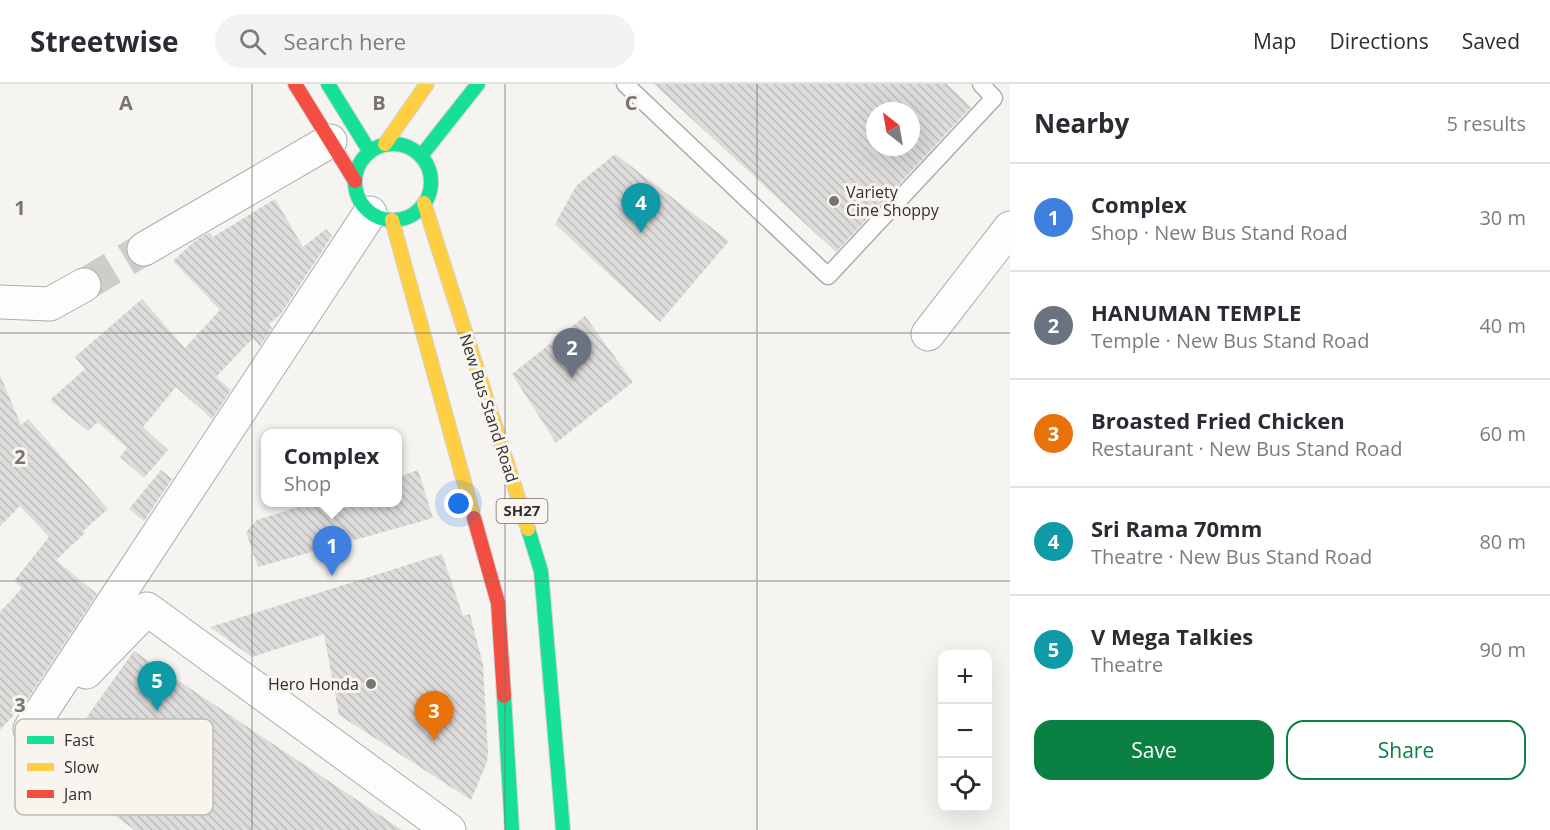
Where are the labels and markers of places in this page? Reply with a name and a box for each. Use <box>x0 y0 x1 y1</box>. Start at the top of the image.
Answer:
place label: Variety Cine Shoppy <box>846 181 940 221</box>
pin: 4 <box>622 184 660 233</box>
marker: Variety Cine Shoppy <box>827 194 841 208</box>
pin: 2 <box>552 328 592 378</box>
pin: 1 <box>312 526 352 576</box>
pin: 5 <box>138 662 176 711</box>
place label: Hero Honda <box>268 673 359 695</box>
marker: Hero Honda <box>364 677 378 691</box>
pin: 3 <box>414 692 454 741</box>

